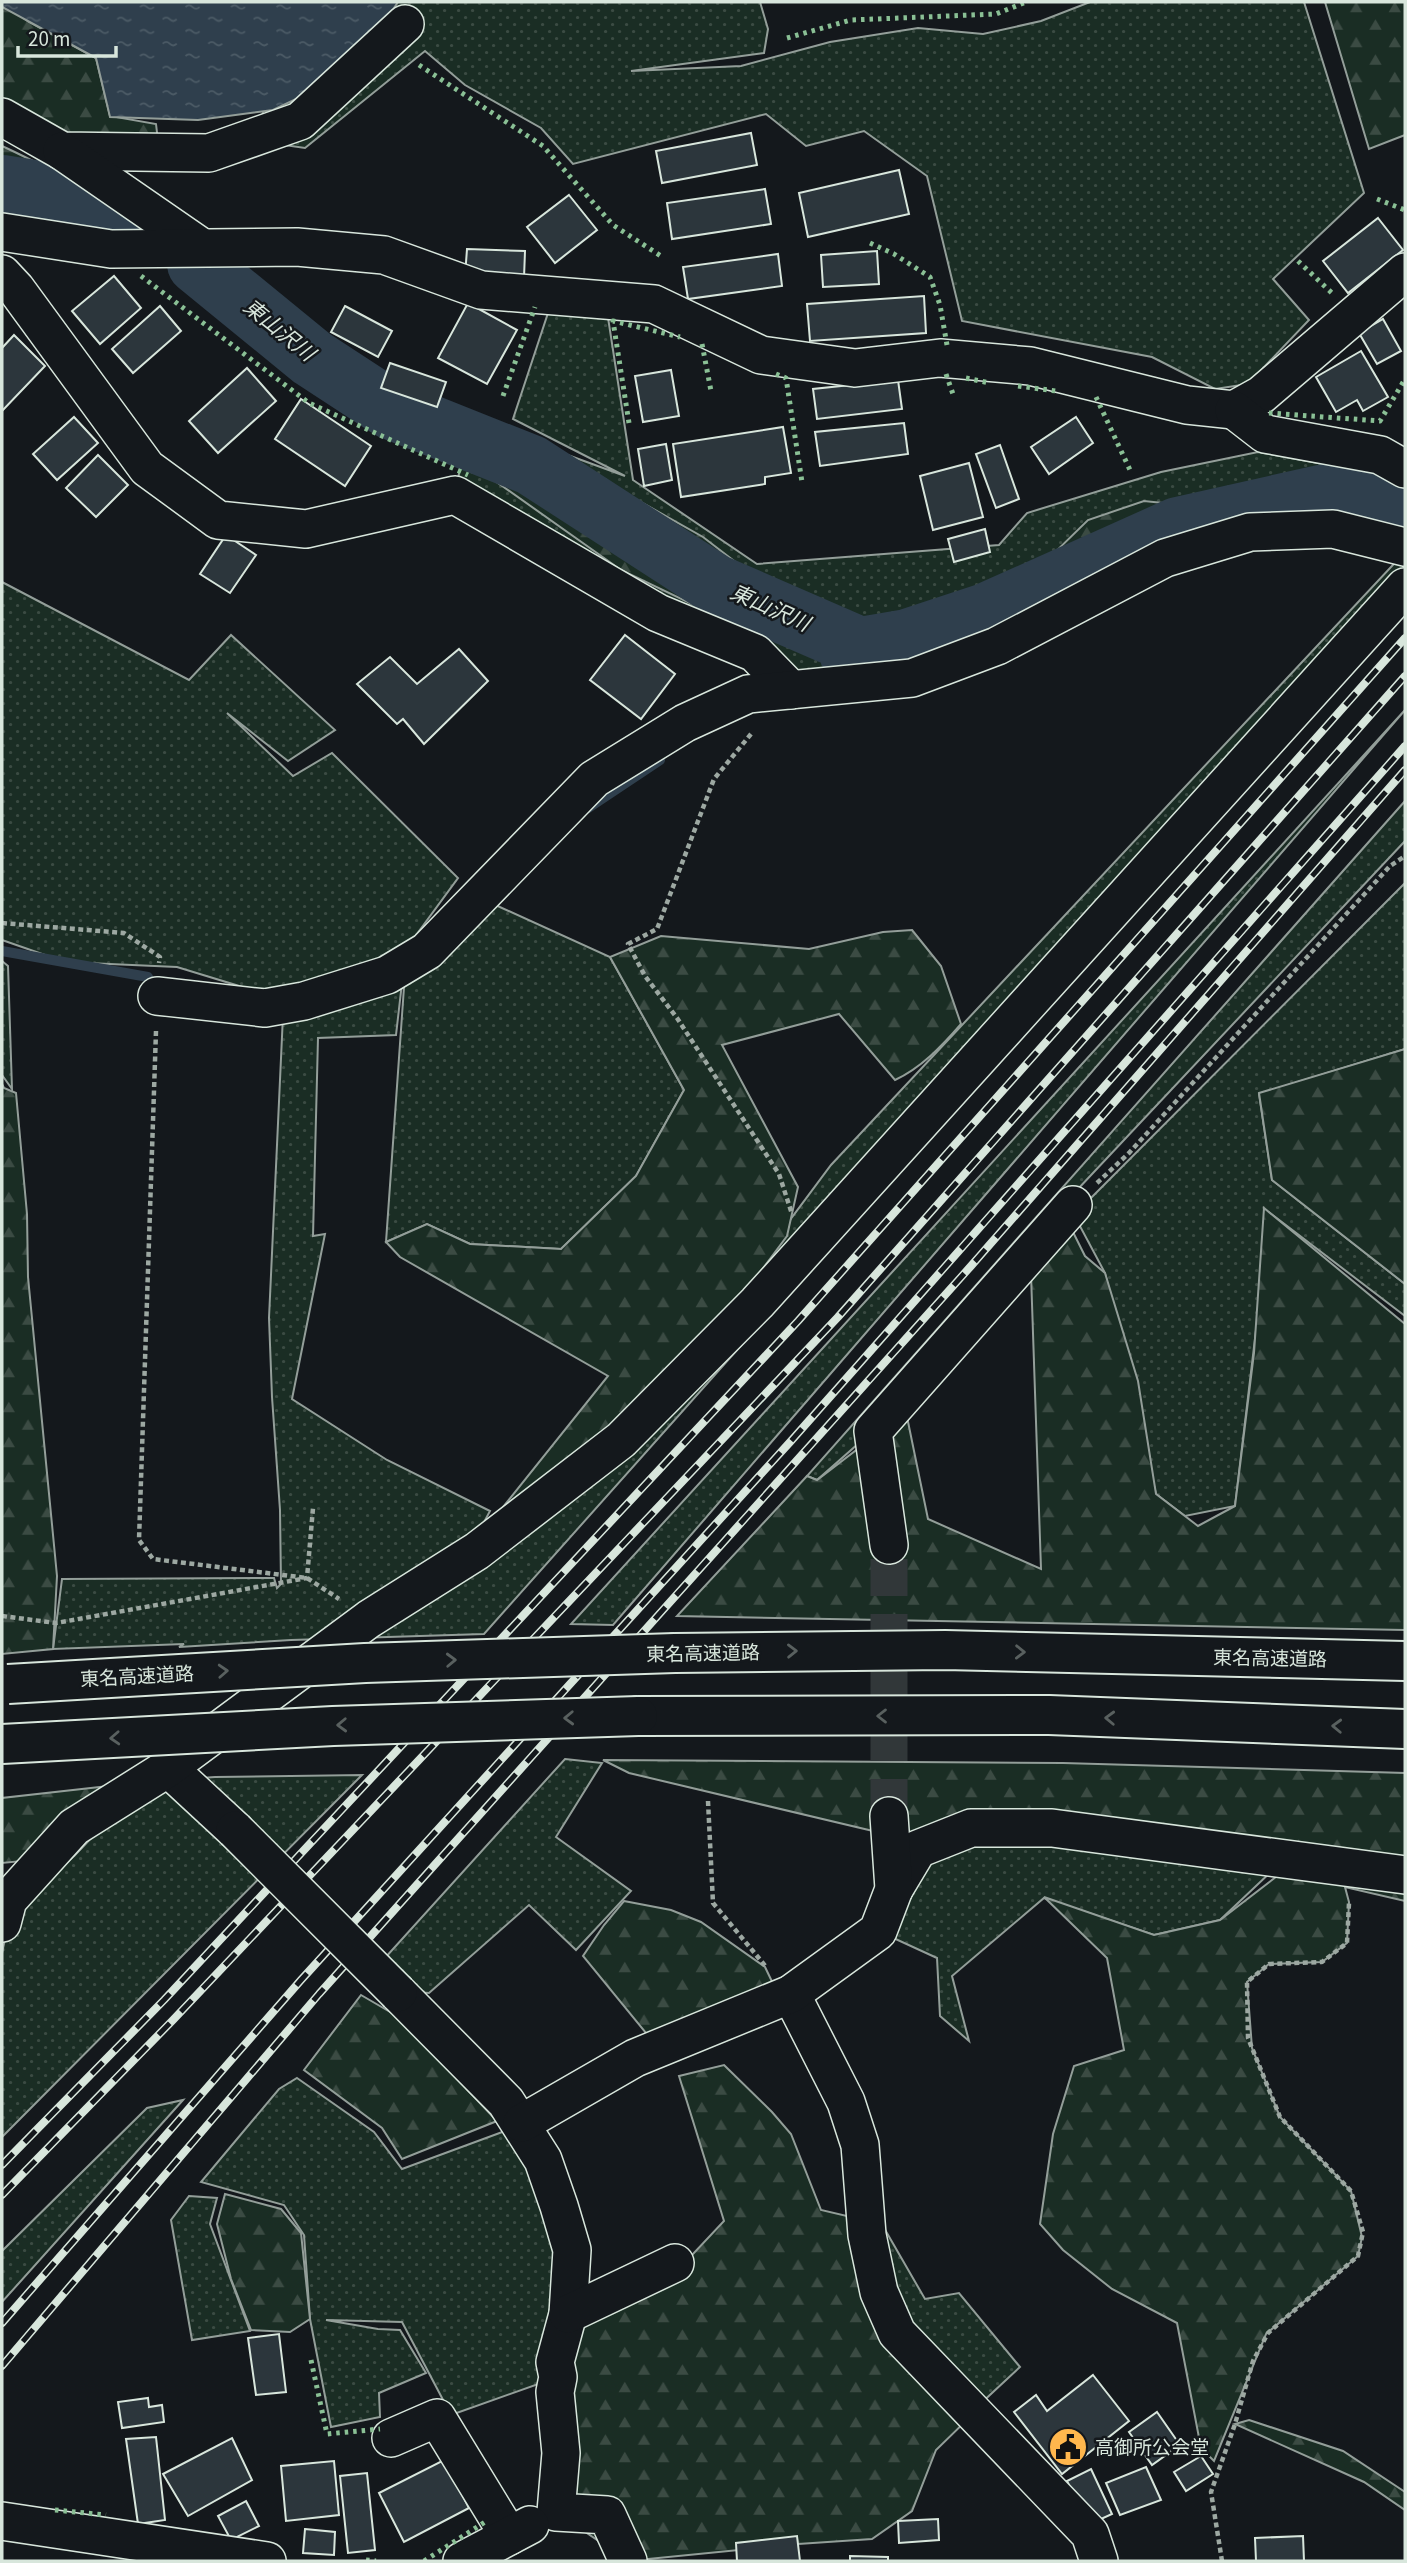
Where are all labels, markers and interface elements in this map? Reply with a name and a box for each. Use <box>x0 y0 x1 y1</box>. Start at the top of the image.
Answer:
scale bar <box>18 14 116 58</box>
text: 20 m <box>28 24 70 54</box>
water label: 東山沢川 <box>237 292 323 369</box>
water label: 東山沢川 <box>726 577 816 640</box>
street label: 東名高速道路 <box>646 1640 760 1669</box>
one-way arrow <box>788 1643 798 1659</box>
one-way arrow <box>1015 1644 1026 1659</box>
street label: 東名高速道路 <box>1213 1645 1327 1674</box>
one-way arrow <box>445 1653 456 1668</box>
street label: 東名高速道路 <box>79 1661 195 1694</box>
one-way arrow <box>218 1664 229 1679</box>
one-way arrow <box>876 1708 887 1724</box>
one-way arrow <box>1104 1710 1115 1725</box>
one-way arrow <box>564 1711 575 1726</box>
one-way arrow <box>336 1718 347 1733</box>
one-way arrow <box>1331 1719 1342 1734</box>
one-way arrow <box>109 1730 120 1745</box>
public building icon: 高御所公会堂 <box>1047 2426 1089 2468</box>
place label: 高御所公会堂 <box>1095 2435 1209 2462</box>

